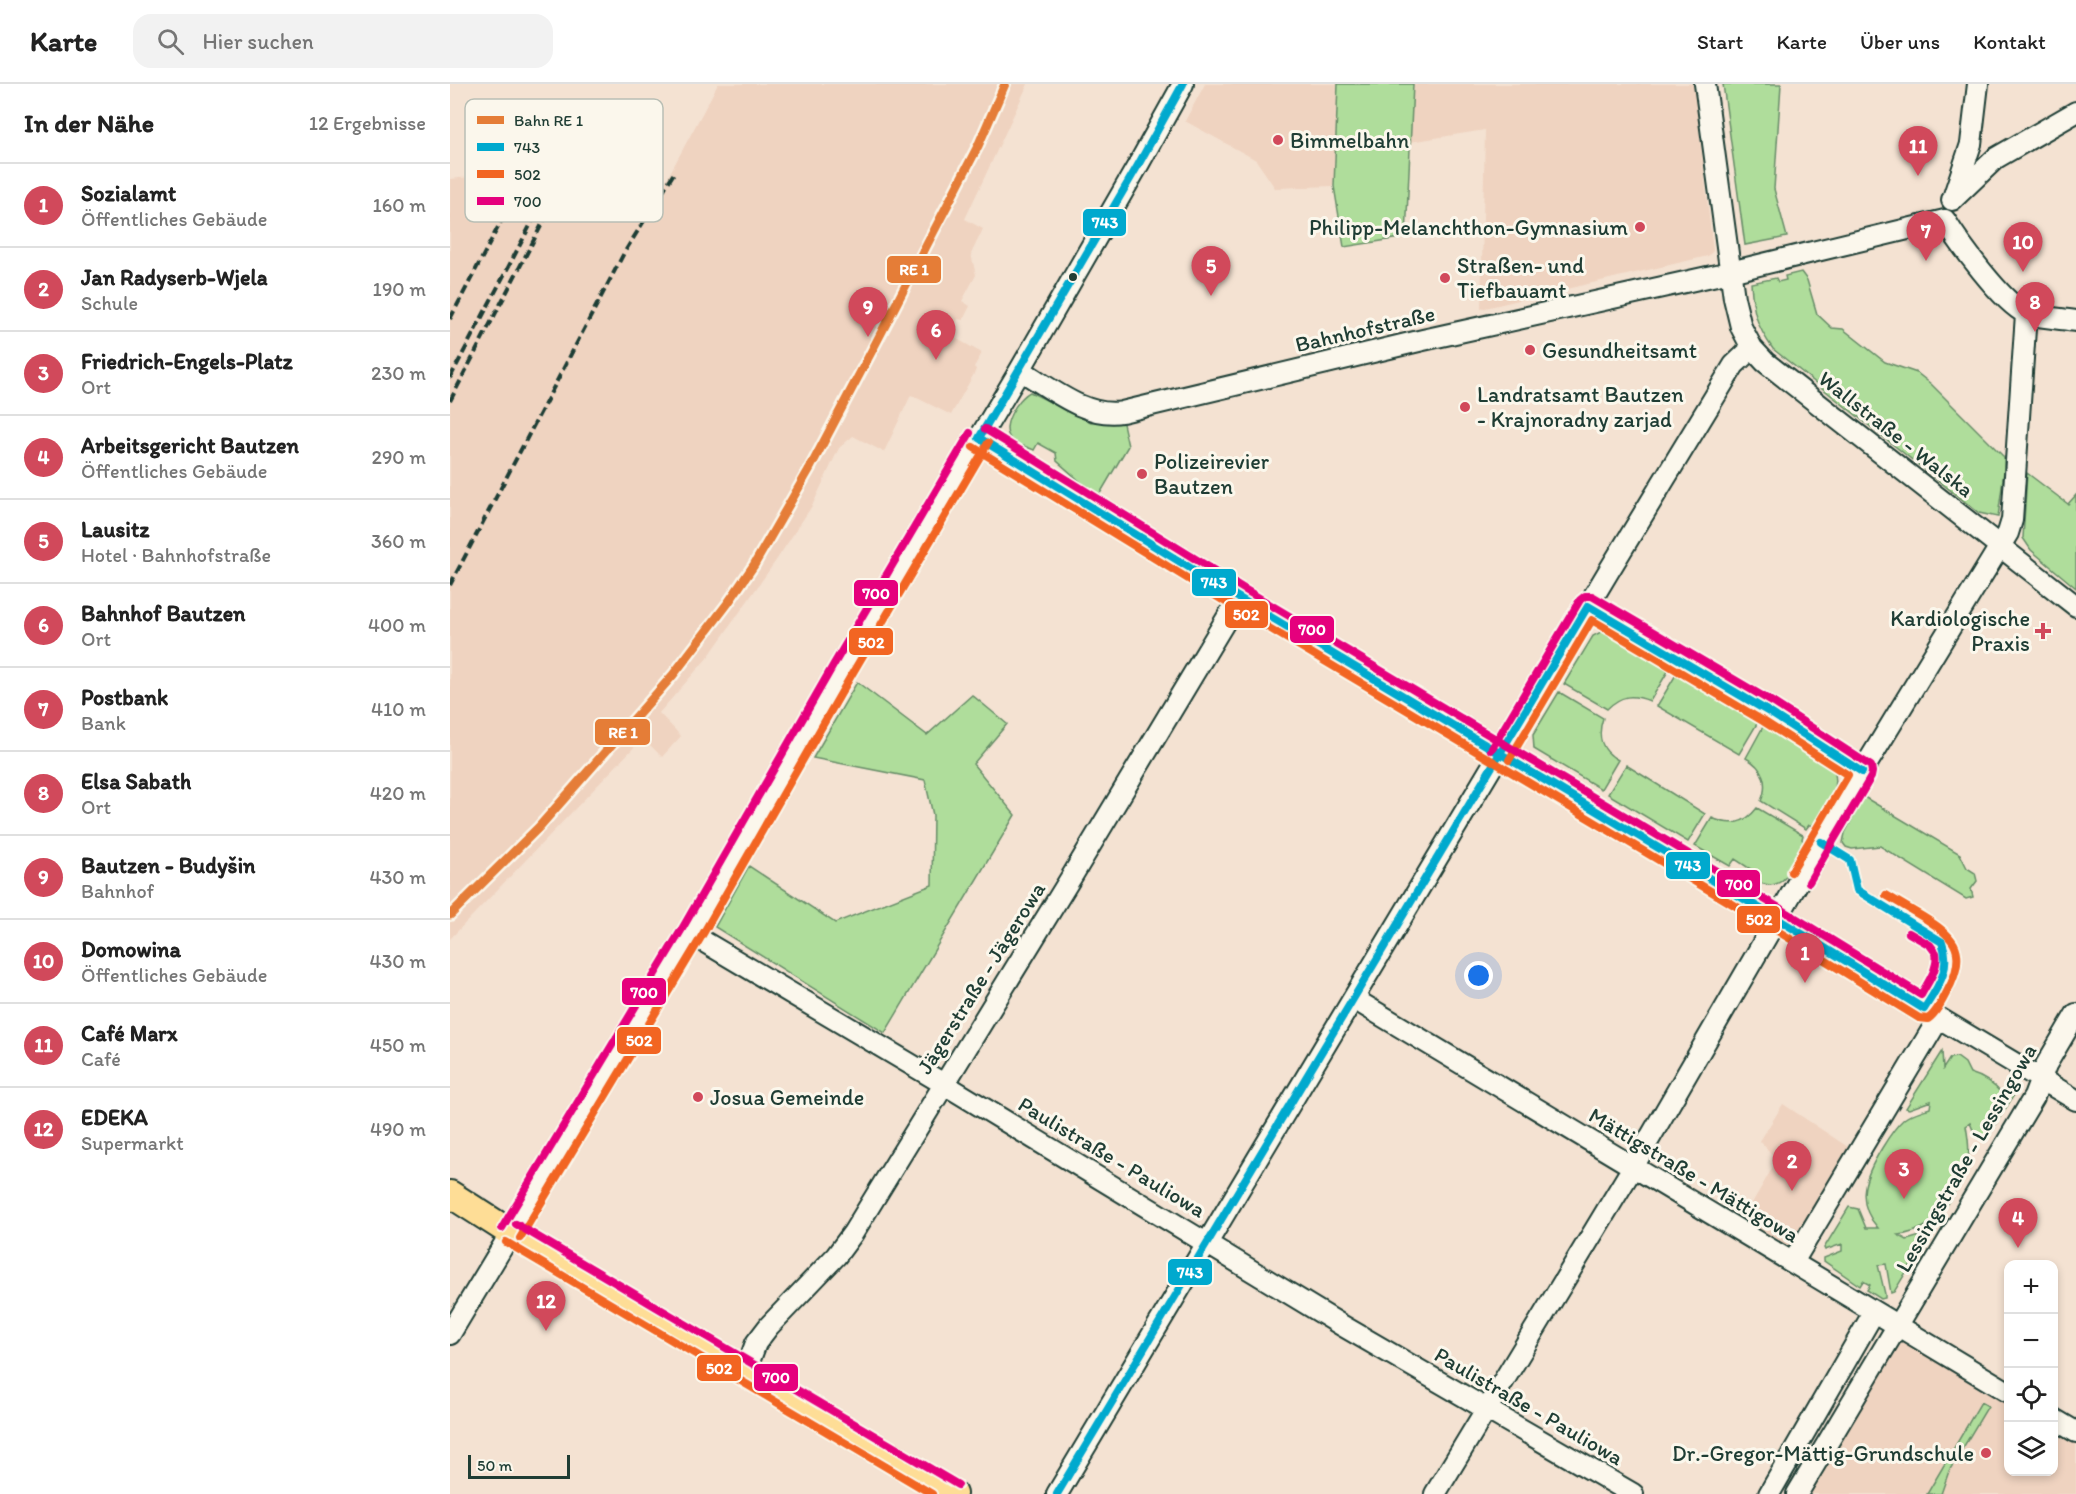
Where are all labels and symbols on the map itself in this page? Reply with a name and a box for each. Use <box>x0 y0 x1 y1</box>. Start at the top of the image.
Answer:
legend <box>465 99 663 222</box>
text: Bahn RE 1 <box>514 111 584 130</box>
pin: 11 <box>1898 126 1938 176</box>
place label: Bimmelbahn <box>1290 127 1410 154</box>
marker: Bimmelbahn <box>1271 133 1285 147</box>
text: 743 <box>514 138 541 157</box>
text: 502 <box>514 165 541 184</box>
text: 700 <box>514 192 542 211</box>
line badge: 743 <box>1082 208 1127 237</box>
pin: 7 <box>1906 212 1946 261</box>
text: 743 <box>1091 213 1118 232</box>
place label: Philipp-Melanchthon-Gymnasium <box>1309 214 1628 241</box>
marker: Philipp-Melanchthon-Gymnasium <box>1633 220 1647 234</box>
pin: 10 <box>2004 222 2042 272</box>
pin: 5 <box>1192 246 1230 296</box>
place label: Straßen- und Tiefbauamt <box>1457 252 1584 304</box>
line badge: RE 1 <box>886 255 942 284</box>
text: RE 1 <box>899 260 929 279</box>
unlabelled marker <box>1067 271 1079 283</box>
marker: Straßen- und Tiefbauamt <box>1438 271 1452 285</box>
pin: 8 <box>2016 282 2054 332</box>
pin: 9 <box>848 288 888 337</box>
street label: Bahnhofstraße <box>1292 300 1438 358</box>
pin: 6 <box>916 310 956 360</box>
place label: Gesundheitsamt <box>1542 337 1697 364</box>
marker: Gesundheitsamt <box>1523 343 1537 357</box>
street label: Wallstraße - Walska <box>1813 365 1979 503</box>
place label: Landratsamt Bautzen - Krajnoradny zarjad <box>1477 381 1684 433</box>
marker: Landratsamt Bautzen - Krajnoradny zarjad <box>1458 400 1472 414</box>
place label: Polizeirevier Bautzen <box>1154 448 1270 500</box>
marker: Polizeirevier Bautzen <box>1135 467 1149 481</box>
line badge: 743 <box>1191 568 1237 597</box>
text: 743 <box>1200 573 1227 592</box>
line badge: 700 <box>853 579 899 607</box>
text: 700 <box>861 584 890 603</box>
line badge: 502 <box>1224 600 1269 629</box>
text: 502 <box>1233 605 1260 624</box>
place label: Kardiologische Praxis <box>1890 605 2030 657</box>
line badge: 700 <box>1289 615 1335 644</box>
text: 700 <box>1297 620 1326 639</box>
marker: Kardiologische Praxis <box>2034 622 2052 640</box>
line badge: 502 <box>848 627 894 656</box>
text: 502 <box>858 633 885 652</box>
line badge: RE 1 <box>594 718 651 746</box>
text: RE 1 <box>608 723 638 742</box>
line badge: 743 <box>1665 851 1711 880</box>
text: 743 <box>1674 856 1701 875</box>
line badge: 700 <box>1716 869 1761 898</box>
text: 700 <box>1724 875 1753 894</box>
street label: Jägerstraße - Jägerowa <box>911 877 1051 1079</box>
line badge: 502 <box>1736 905 1781 934</box>
text: 502 <box>1746 910 1773 929</box>
pin: 1 <box>1786 934 1824 983</box>
your location <box>1464 961 1493 990</box>
line badge: 700 <box>621 977 667 1006</box>
text: 700 <box>629 983 658 1002</box>
line badge: 502 <box>616 1026 662 1055</box>
text: 502 <box>626 1031 653 1050</box>
street label: Lessingstraße - Lessingowa <box>1890 1039 2043 1277</box>
place label: Josua Gemeinde <box>710 1084 864 1111</box>
marker: Josua Gemeinde <box>691 1090 705 1104</box>
street label: Paulistraße - Pauliowa <box>1013 1090 1211 1224</box>
street label: Mättigstraße - Mättigowa <box>1584 1101 1805 1249</box>
pin: 2 <box>1772 1142 1812 1191</box>
pin: 3 <box>1884 1150 1924 1199</box>
pin: 4 <box>1998 1198 2038 1248</box>
line badge: 743 <box>1167 1258 1213 1286</box>
text: 743 <box>1176 1263 1203 1282</box>
pin: 12 <box>526 1282 566 1331</box>
street label: Paulistraße - Pauliowa <box>1430 1341 1629 1471</box>
line badge: 502 <box>696 1354 742 1382</box>
text: 502 <box>706 1359 733 1378</box>
line badge: 700 <box>753 1363 799 1392</box>
text: 700 <box>761 1368 790 1387</box>
place label: Dr.-Gregor-Mättig-Grundschule <box>1672 1440 1974 1467</box>
marker: Dr.-Gregor-Mättig-Grundschule <box>1979 1446 1993 1460</box>
scale bar <box>468 1452 570 1480</box>

